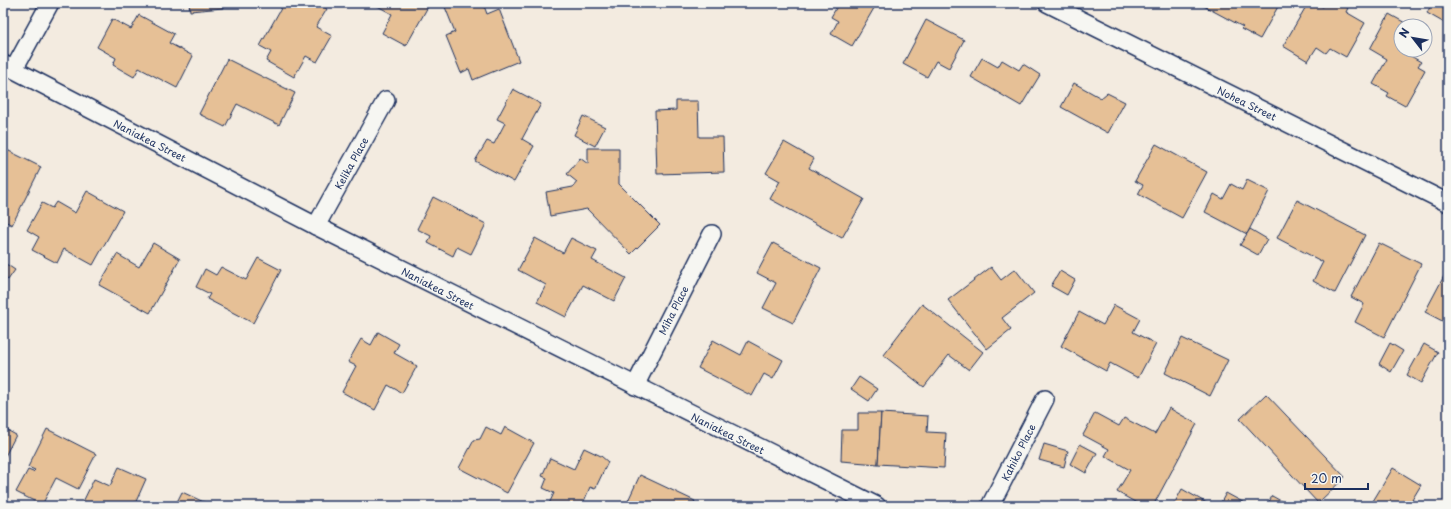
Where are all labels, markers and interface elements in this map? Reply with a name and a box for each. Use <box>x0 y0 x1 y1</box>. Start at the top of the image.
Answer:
north arrow <box>1393 18 1433 58</box>
text: N <box>1394 24 1414 41</box>
street label: Nohea Street <box>1215 82 1279 124</box>
street label: Naniakea Street <box>111 115 189 165</box>
street label: Kelika Place <box>331 134 371 192</box>
street label: Naniakea Street <box>399 263 477 313</box>
street label: Miha Place <box>654 283 692 337</box>
street label: Naniakea Street <box>689 409 767 457</box>
street label: Kahiko Place <box>997 421 1039 483</box>
scale bar <box>1305 465 1368 491</box>
text: 20 m <box>1311 469 1342 487</box>

